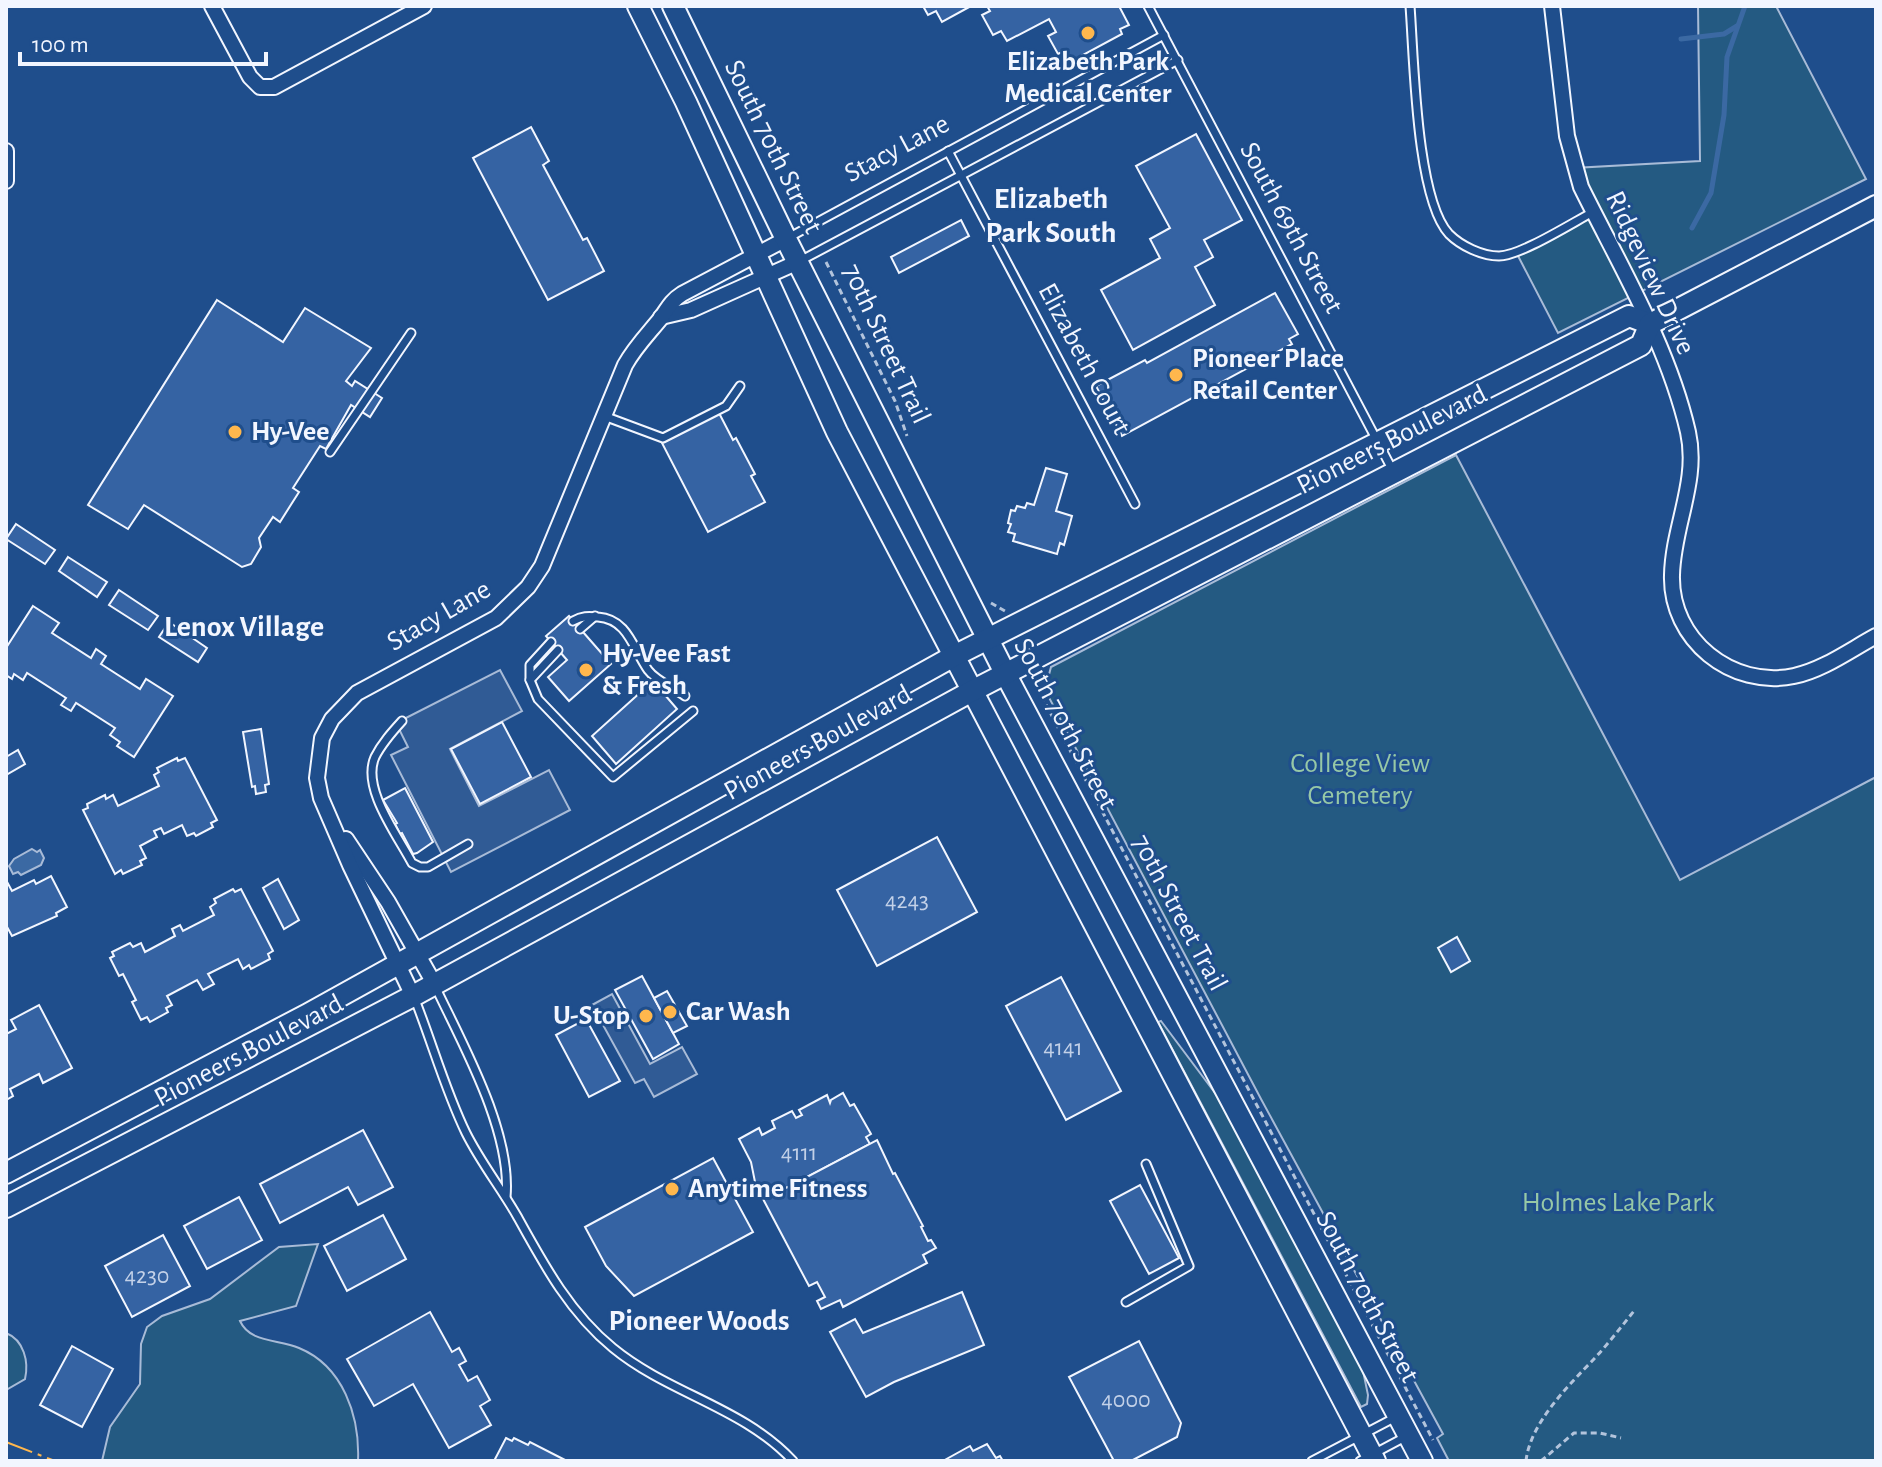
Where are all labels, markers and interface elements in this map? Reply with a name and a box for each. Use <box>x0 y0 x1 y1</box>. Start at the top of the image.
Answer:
scale bar <box>20 16 266 66</box>
marker: Elizabeth Park Medical Center <box>1079 24 1097 42</box>
text: 100 m <box>32 33 89 57</box>
place label: Elizabeth Park Medical Center <box>1005 48 1172 108</box>
street label: South 70th Street <box>719 56 827 238</box>
street label: Stacy Lane <box>840 110 954 188</box>
street label: South 69th Street <box>1234 138 1348 318</box>
district label: Elizabeth Park South <box>986 184 1116 248</box>
street label: Ridgeview Drive <box>1600 187 1700 359</box>
street label: 70th Street Trail <box>837 260 935 428</box>
street label: Elizabeth Court <box>1032 279 1136 439</box>
place label: Pioneer Place Retail Center <box>1192 345 1344 405</box>
marker: Pioneer Place Retail Center <box>1167 366 1185 384</box>
street label: Pioneers Boulevard <box>1292 380 1492 500</box>
place label: Hy-Vee <box>251 418 330 446</box>
marker: Hy-Vee <box>226 423 244 441</box>
street label: Stacy Lane <box>383 575 495 657</box>
district label: Lenox Village <box>164 612 324 642</box>
street label: South 70th Street <box>1008 634 1122 814</box>
place label: Hy-Vee Fast & Fresh <box>602 640 731 700</box>
marker: Hy-Vee Fast & Fresh <box>577 661 595 679</box>
street label: Pioneers Boulevard <box>720 680 916 806</box>
park label: College View Cemetery <box>1290 750 1430 810</box>
street label: 70th Street Trail <box>1126 830 1232 996</box>
house number: 4243 <box>885 889 929 913</box>
street label: Pioneers Boulevard <box>150 990 348 1112</box>
place label: Car Wash <box>686 998 791 1026</box>
place label: U-Stop <box>553 1002 630 1030</box>
marker: Car Wash <box>661 1003 679 1021</box>
marker: U-Stop <box>637 1007 655 1025</box>
house number: 4141 <box>1043 1036 1083 1060</box>
house number: 4111 <box>781 1141 817 1165</box>
place label: Anytime Fitness <box>688 1175 867 1203</box>
marker: Anytime Fitness <box>663 1180 681 1198</box>
park label: Holmes Lake Park <box>1522 1189 1714 1217</box>
street label: South 70th Street <box>1310 1207 1424 1387</box>
house number: 4230 <box>124 1264 170 1288</box>
district label: Pioneer Woods <box>609 1306 789 1336</box>
house number: 4000 <box>1101 1388 1151 1412</box>

